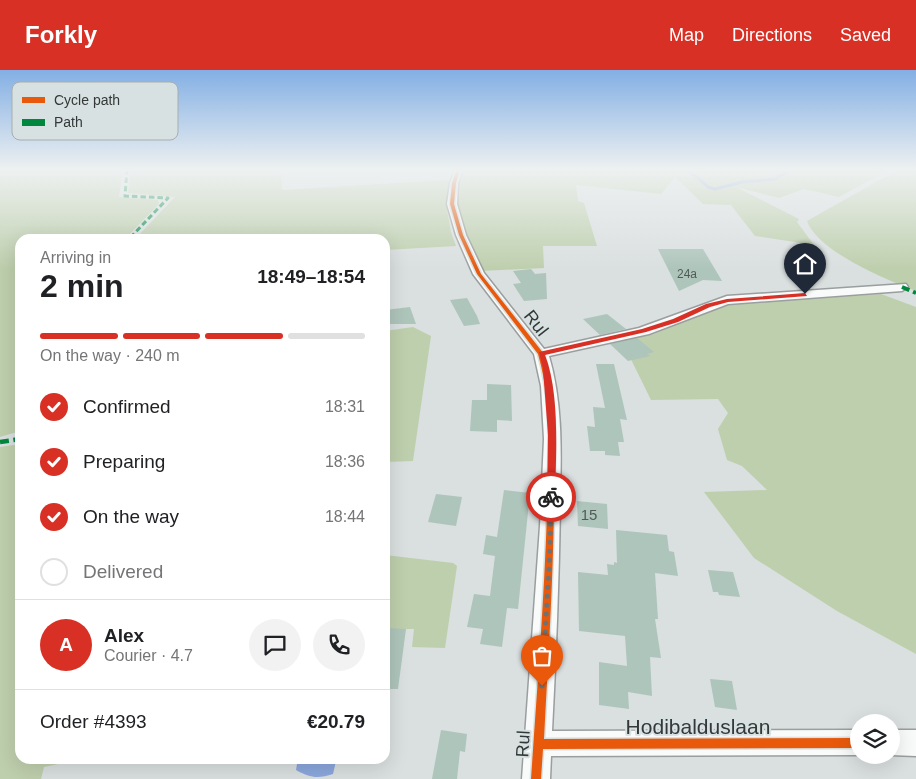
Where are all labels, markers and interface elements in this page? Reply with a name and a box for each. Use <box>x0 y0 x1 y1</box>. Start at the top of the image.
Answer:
text: Forkly <box>25 21 97 48</box>
text: Map <box>669 25 704 45</box>
text: Directions <box>732 25 812 45</box>
text: Saved <box>840 25 891 45</box>
legend <box>12 82 178 140</box>
text: Cycle path <box>54 92 120 108</box>
text: Path <box>54 114 83 130</box>
pin <box>784 243 826 294</box>
text: Arriving in <box>40 249 111 266</box>
icon: home <box>791 250 819 278</box>
text: 18:49–18:54 <box>257 266 365 287</box>
house number: 24a <box>677 267 697 281</box>
text: 2 min <box>40 268 124 304</box>
street label: Rul <box>520 306 552 340</box>
text: On the way · 240 m <box>40 347 180 364</box>
icon: check <box>40 393 68 421</box>
text: Confirmed <box>83 396 171 417</box>
text: 18:31 <box>325 398 365 415</box>
icon: check <box>40 448 68 476</box>
text: Preparing <box>83 451 165 472</box>
text: 18:36 <box>325 453 365 470</box>
courier <box>526 472 576 522</box>
icon: bike <box>537 483 565 511</box>
icon: check <box>40 503 68 531</box>
text: On the way <box>83 506 179 527</box>
house number: 15 <box>581 506 597 523</box>
text: 18:44 <box>325 508 365 525</box>
text: Delivered <box>83 561 163 582</box>
button: chat <box>249 619 301 671</box>
button: phone <box>313 619 365 671</box>
text: Alex <box>104 625 144 646</box>
text: A <box>59 634 73 655</box>
pin <box>521 635 563 686</box>
icon: bag <box>528 642 556 670</box>
text: Courier · 4.7 <box>104 647 193 664</box>
text: Order #4393 <box>40 711 147 732</box>
text: €20.79 <box>307 711 365 732</box>
map controls <box>850 714 900 764</box>
button: layers <box>850 714 900 764</box>
street label: Hodibalduslaan <box>626 715 770 738</box>
street label: Rul <box>512 730 534 758</box>

